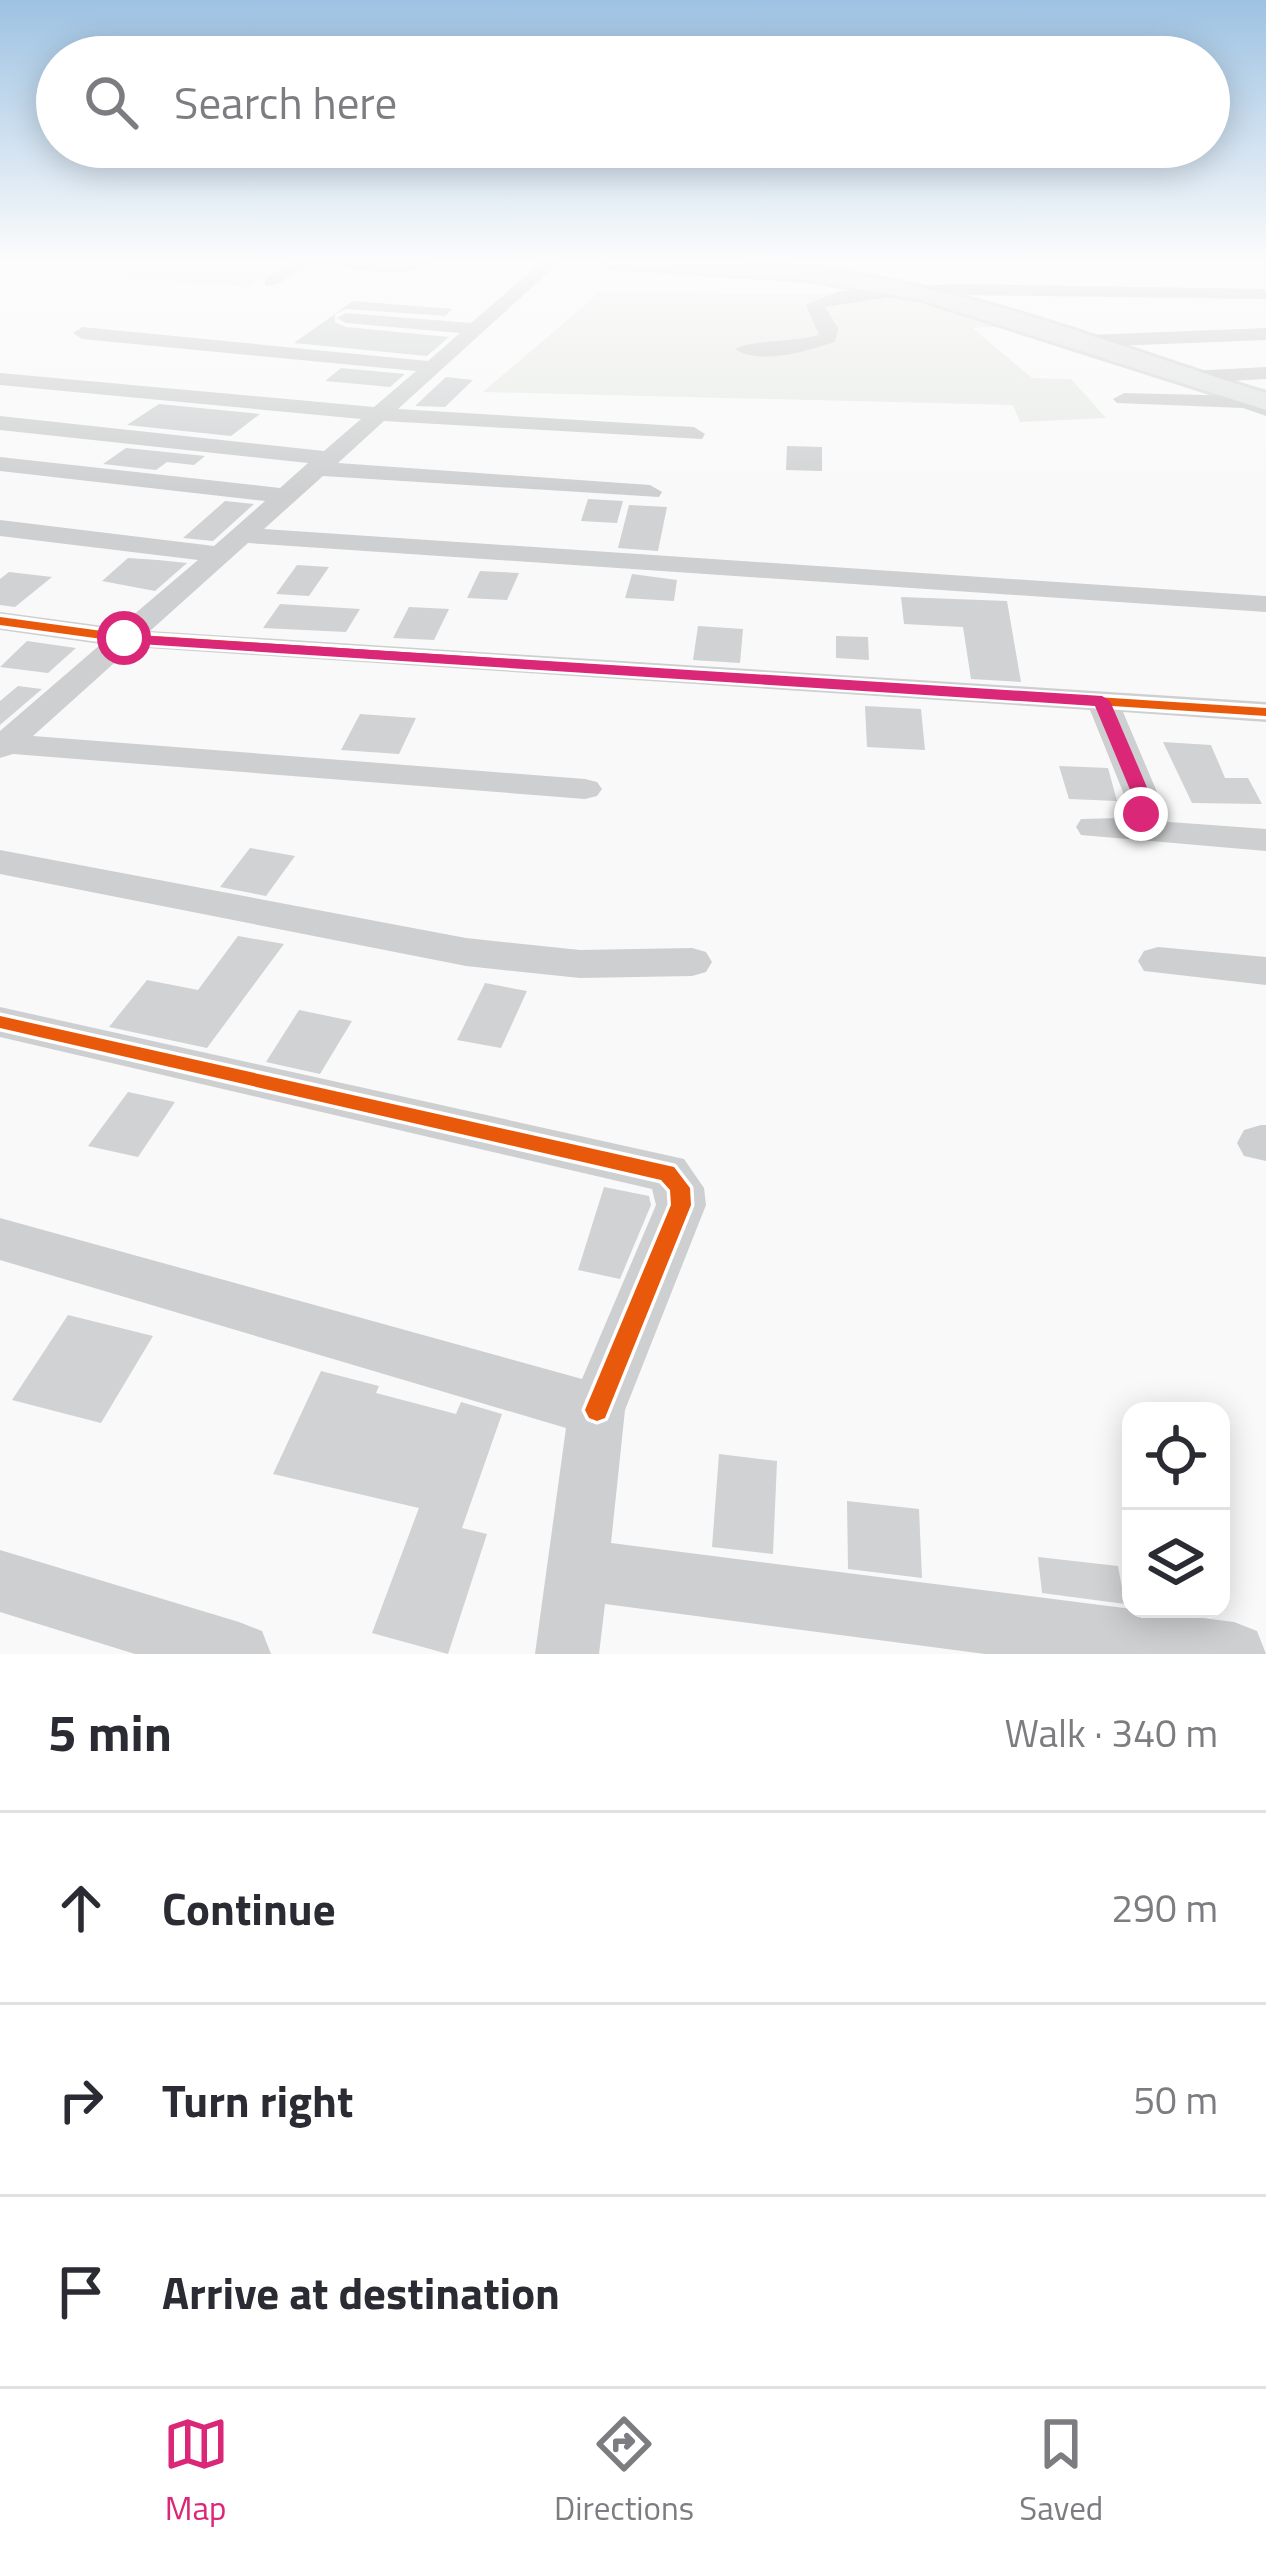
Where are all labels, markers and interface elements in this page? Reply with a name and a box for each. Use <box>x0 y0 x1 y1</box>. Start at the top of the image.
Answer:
search box <box>36 36 1230 168</box>
text: Search here <box>174 68 397 136</box>
icon: search <box>78 69 144 135</box>
route start <box>97 611 151 665</box>
route end <box>1114 787 1168 841</box>
map controls <box>1122 1402 1230 1618</box>
button: locate <box>1122 1402 1230 1510</box>
button: layers <box>1122 1510 1230 1618</box>
text: 5 min <box>48 1693 172 1771</box>
text: Walk · 340 m <box>1004 1703 1218 1762</box>
text: Continue <box>162 1874 336 1942</box>
icon: ahead <box>48 1875 114 1941</box>
text: 290 m <box>1111 1878 1218 1937</box>
text: Turn right <box>162 2066 353 2134</box>
icon: right <box>48 2067 114 2133</box>
text: 50 m <box>1133 2070 1218 2129</box>
text: Arrive at destination <box>162 2258 560 2326</box>
icon: arrive <box>48 2259 114 2325</box>
tab: Map <box>163 2411 229 2533</box>
tab: Directions <box>554 2411 694 2533</box>
tab: Saved <box>1019 2411 1103 2533</box>

